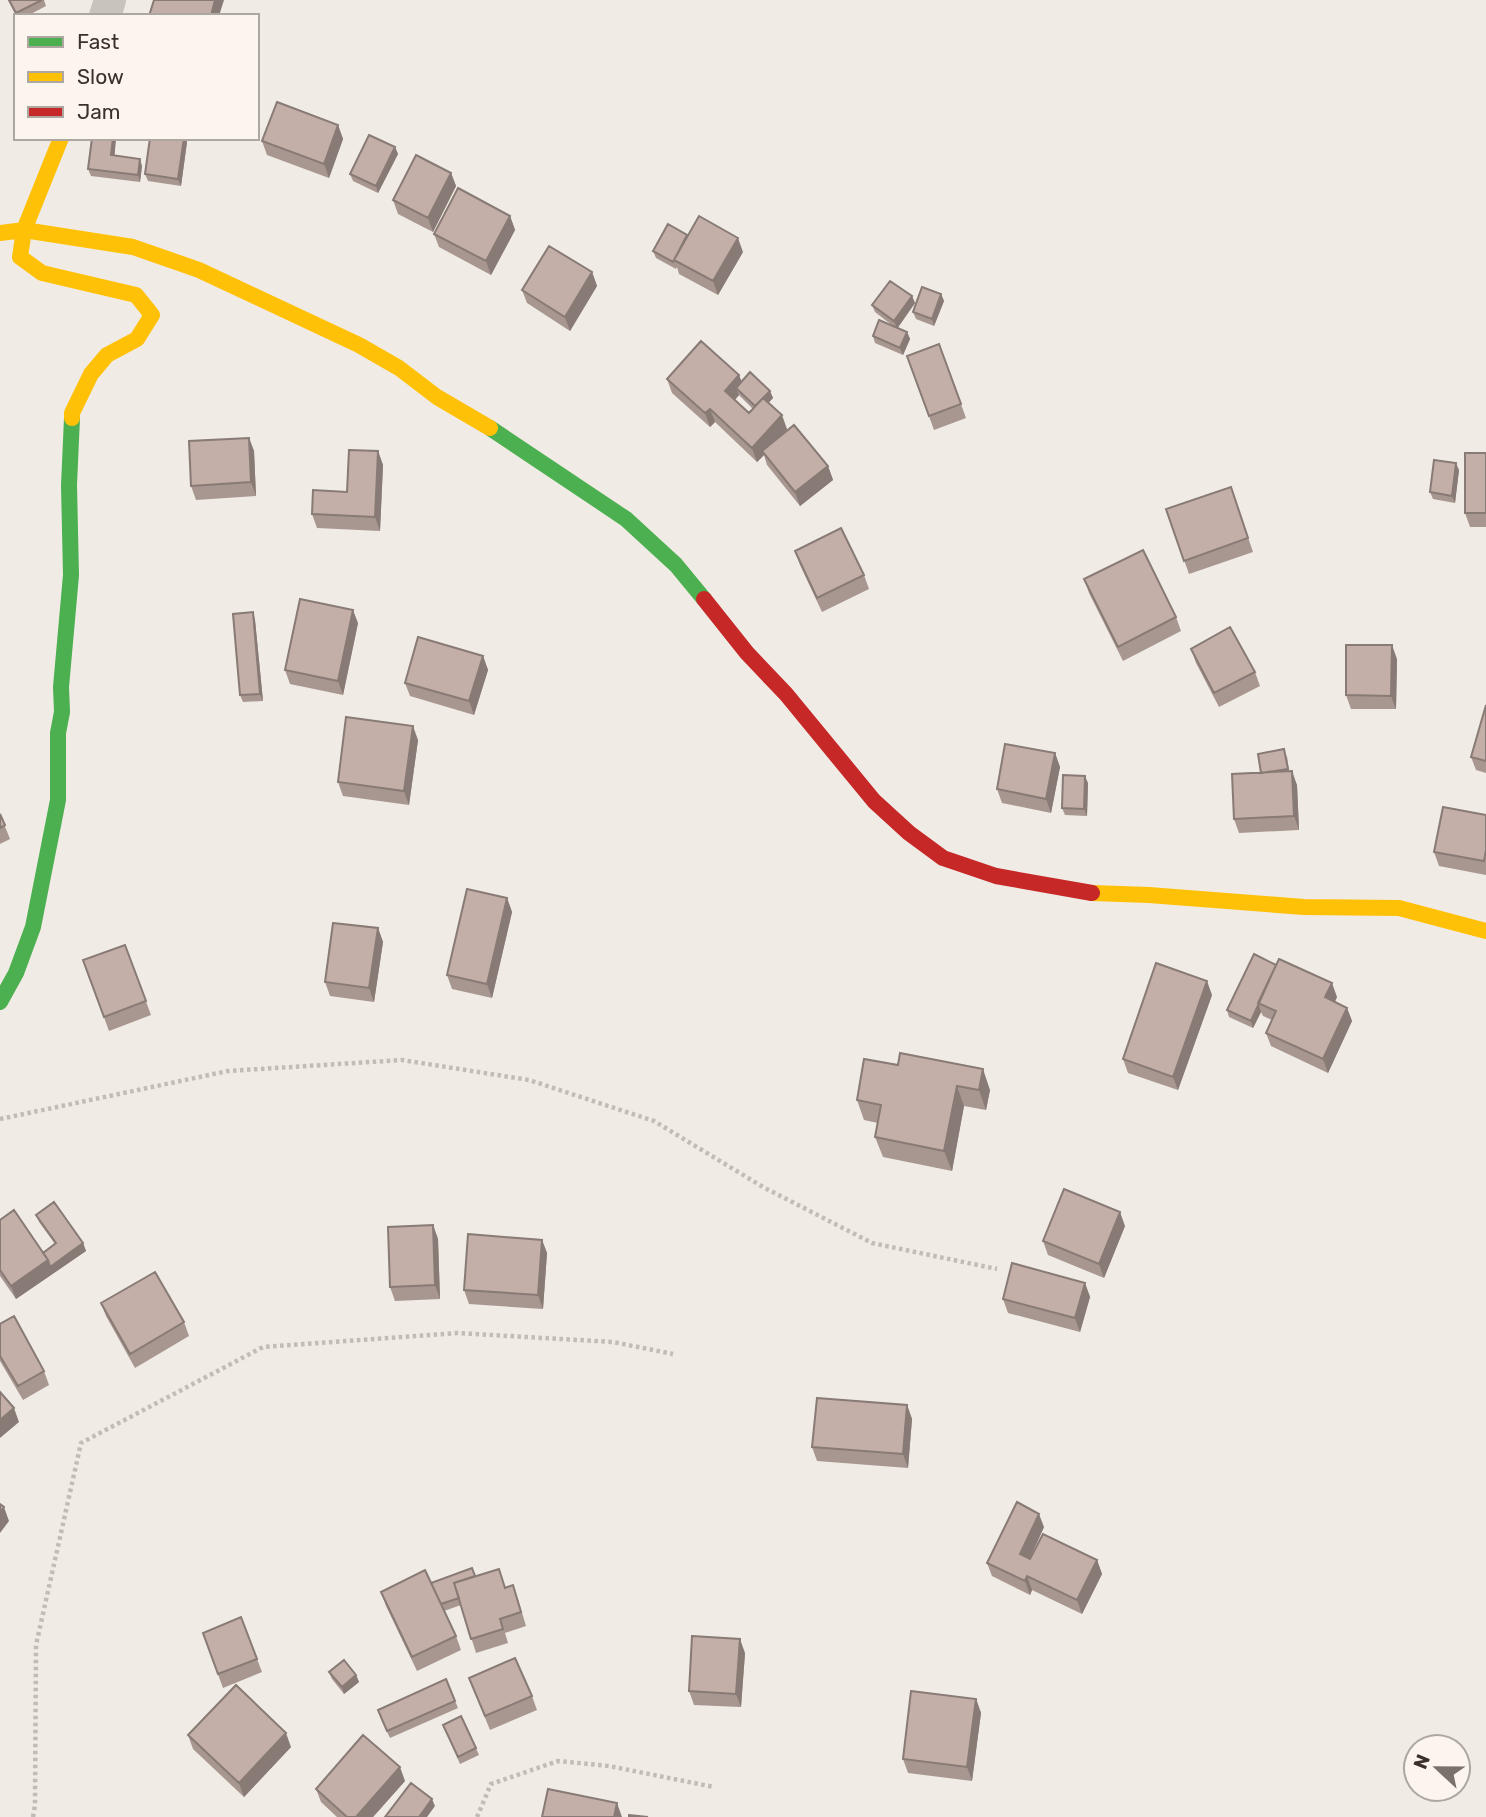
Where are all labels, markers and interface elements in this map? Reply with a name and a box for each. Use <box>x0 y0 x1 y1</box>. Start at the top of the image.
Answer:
legend <box>14 14 259 140</box>
text: Fast <box>77 29 119 54</box>
text: Slow <box>77 64 124 89</box>
text: Jam <box>77 99 121 124</box>
north arrow <box>1402 1733 1472 1803</box>
text: N <box>1408 1751 1435 1772</box>

